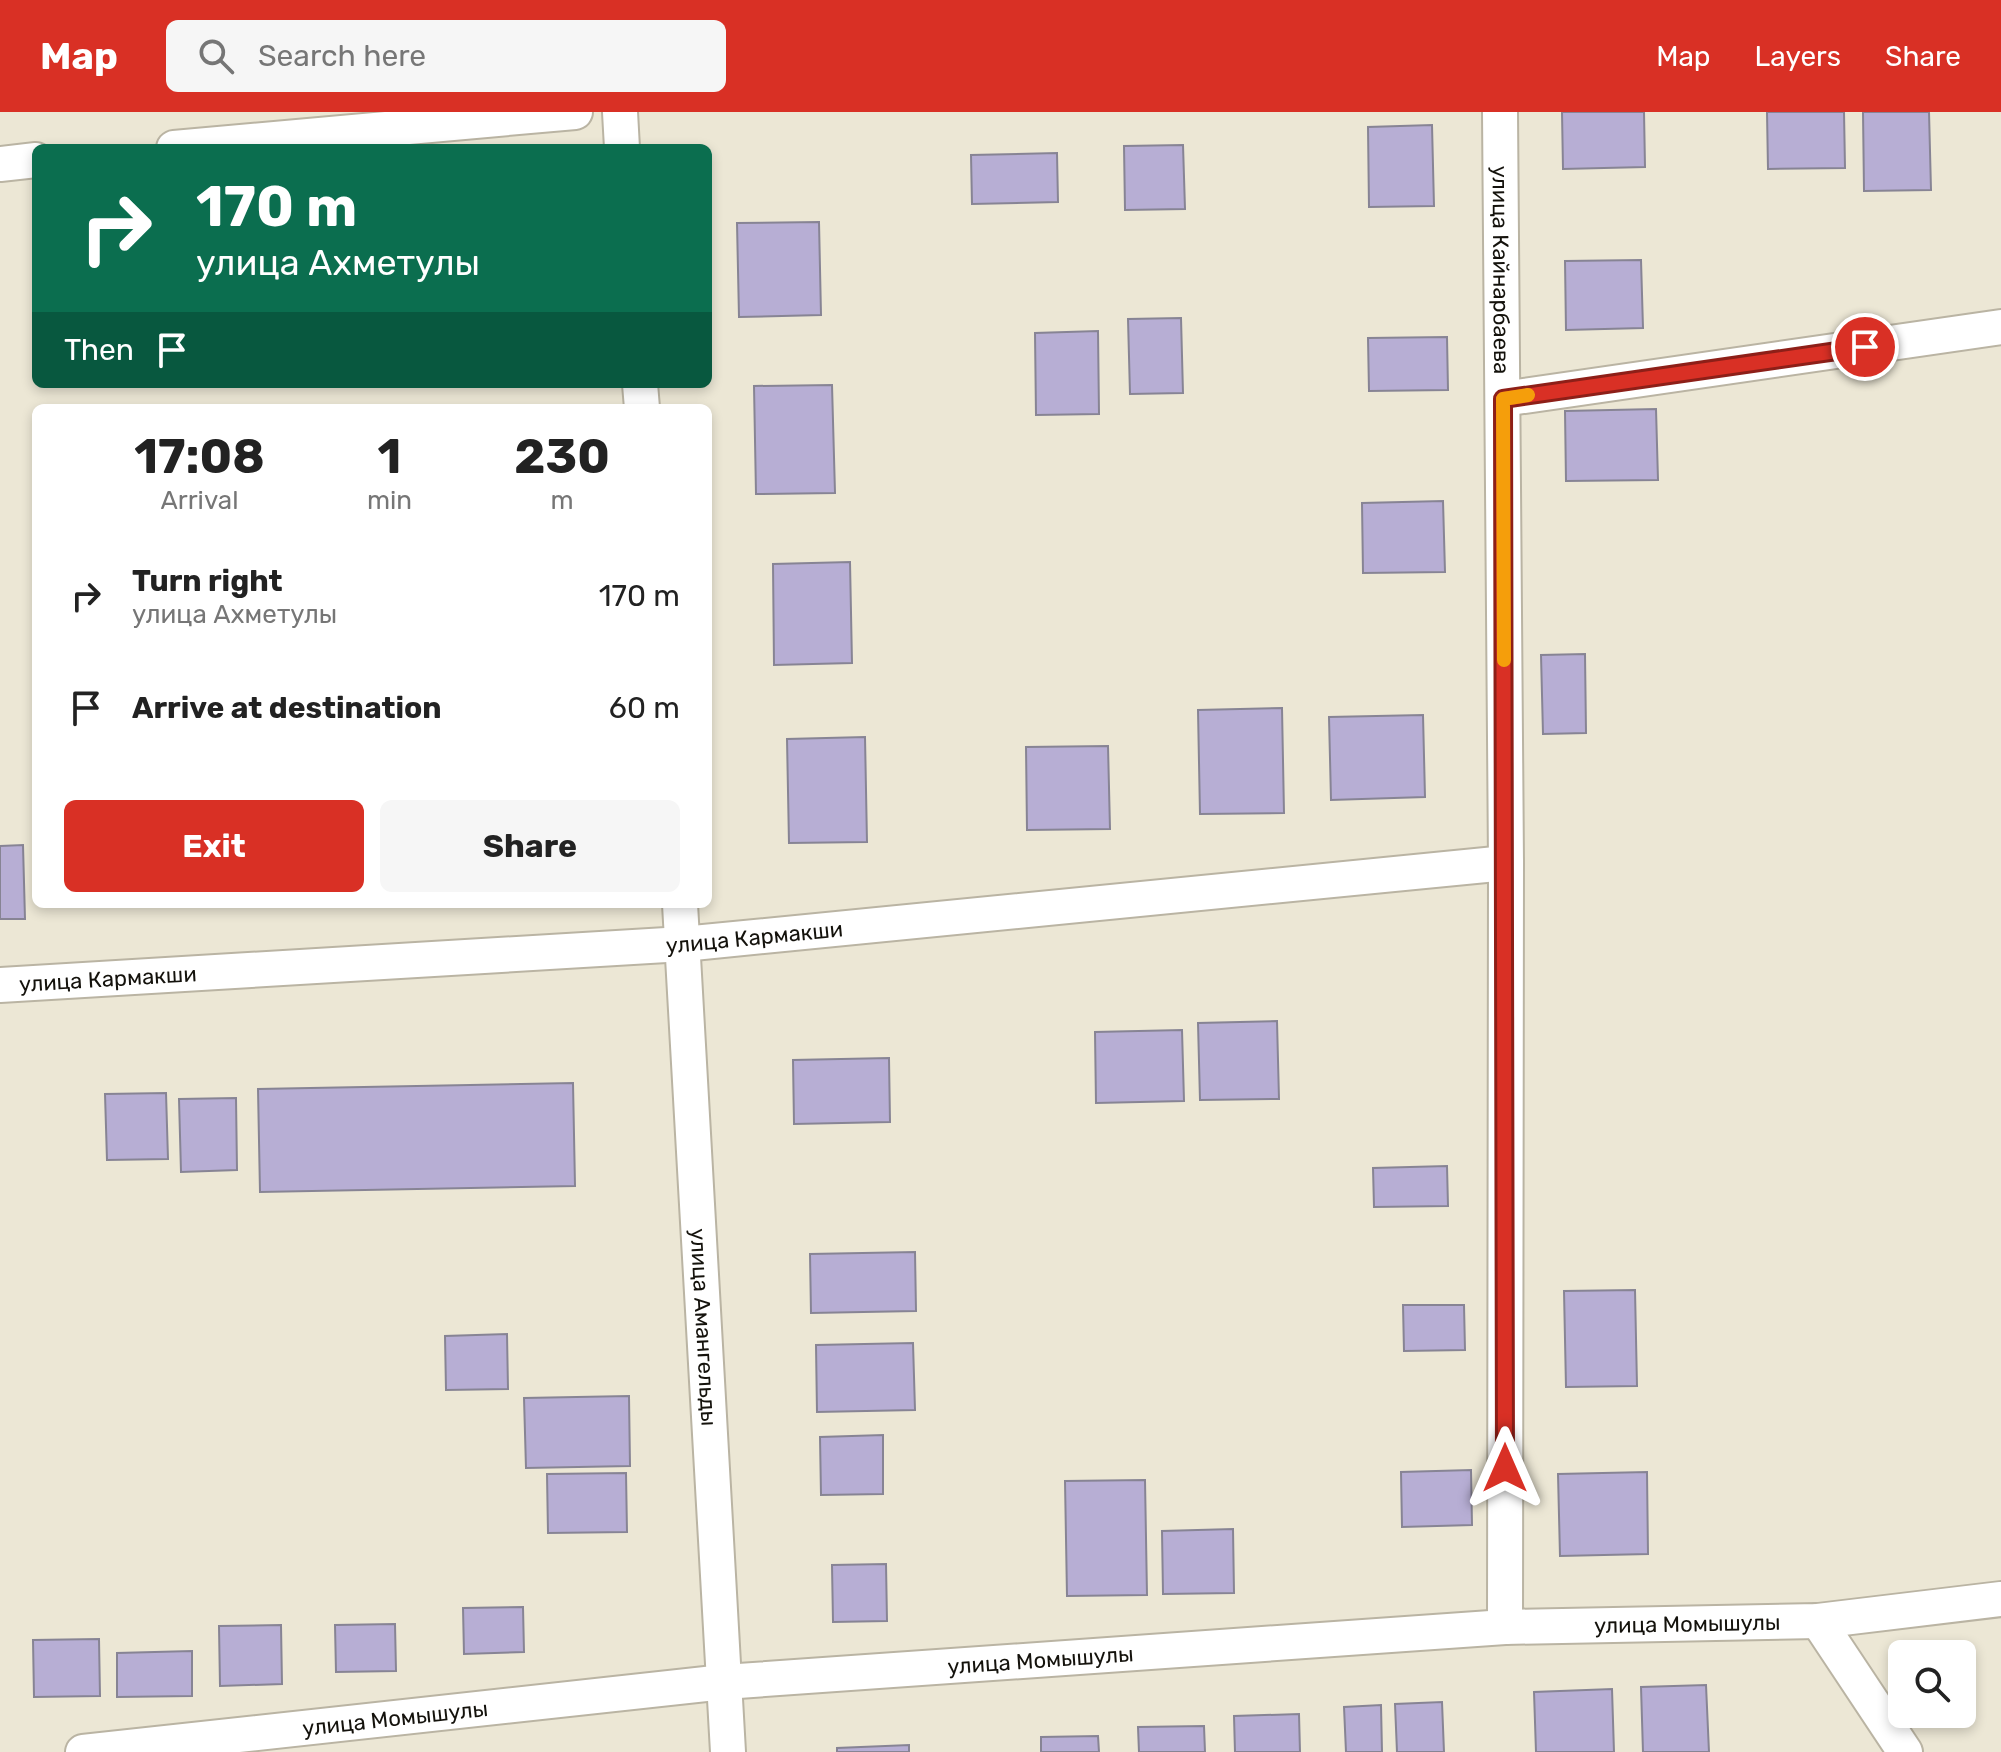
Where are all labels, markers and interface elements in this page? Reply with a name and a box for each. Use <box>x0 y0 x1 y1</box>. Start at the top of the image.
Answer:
search box <box>166 20 726 92</box>
text: Map <box>40 33 118 79</box>
icon: search <box>194 34 238 78</box>
text: Search here <box>258 38 426 74</box>
text: Map <box>1656 40 1711 73</box>
text: Layers <box>1755 40 1841 73</box>
text: Share <box>1885 40 1961 73</box>
street label: улица Кайнарбаева <box>1487 165 1516 375</box>
text: 170 m <box>196 174 357 240</box>
icon: right <box>64 176 168 280</box>
text: улица Ахметулы <box>196 241 480 284</box>
pin <box>1831 313 1899 381</box>
icon: arrive <box>1843 325 1887 369</box>
icon: arrive <box>150 328 194 372</box>
text: Then <box>64 332 134 368</box>
text: 17:08 <box>134 428 265 485</box>
text: 1 <box>378 428 401 485</box>
text: 230 <box>514 428 610 485</box>
text: Arrival <box>160 485 238 516</box>
text: min <box>367 485 412 516</box>
text: m <box>550 485 574 516</box>
text: Turn right <box>132 563 283 599</box>
icon: right <box>64 574 108 618</box>
text: 170 m <box>599 578 680 614</box>
text: улица Ахметулы <box>132 599 337 630</box>
icon: arrive <box>64 686 108 730</box>
text: Arrive at destination <box>132 690 442 726</box>
text: 60 m <box>609 690 680 726</box>
button: Exit <box>64 800 364 892</box>
button: Share <box>380 800 680 892</box>
street label: улица Кармакши <box>665 915 844 959</box>
street label: улица Кармакши <box>18 960 197 997</box>
street label: улица Амангельды <box>685 1228 723 1427</box>
position arrow <box>1463 1426 1547 1510</box>
street label: улица Момышулы <box>1594 1608 1781 1639</box>
street label: улица Момышулы <box>946 1640 1134 1680</box>
map controls <box>1888 1640 1976 1728</box>
button: search <box>1888 1640 1976 1728</box>
street label: улица Момышулы <box>301 1694 489 1741</box>

